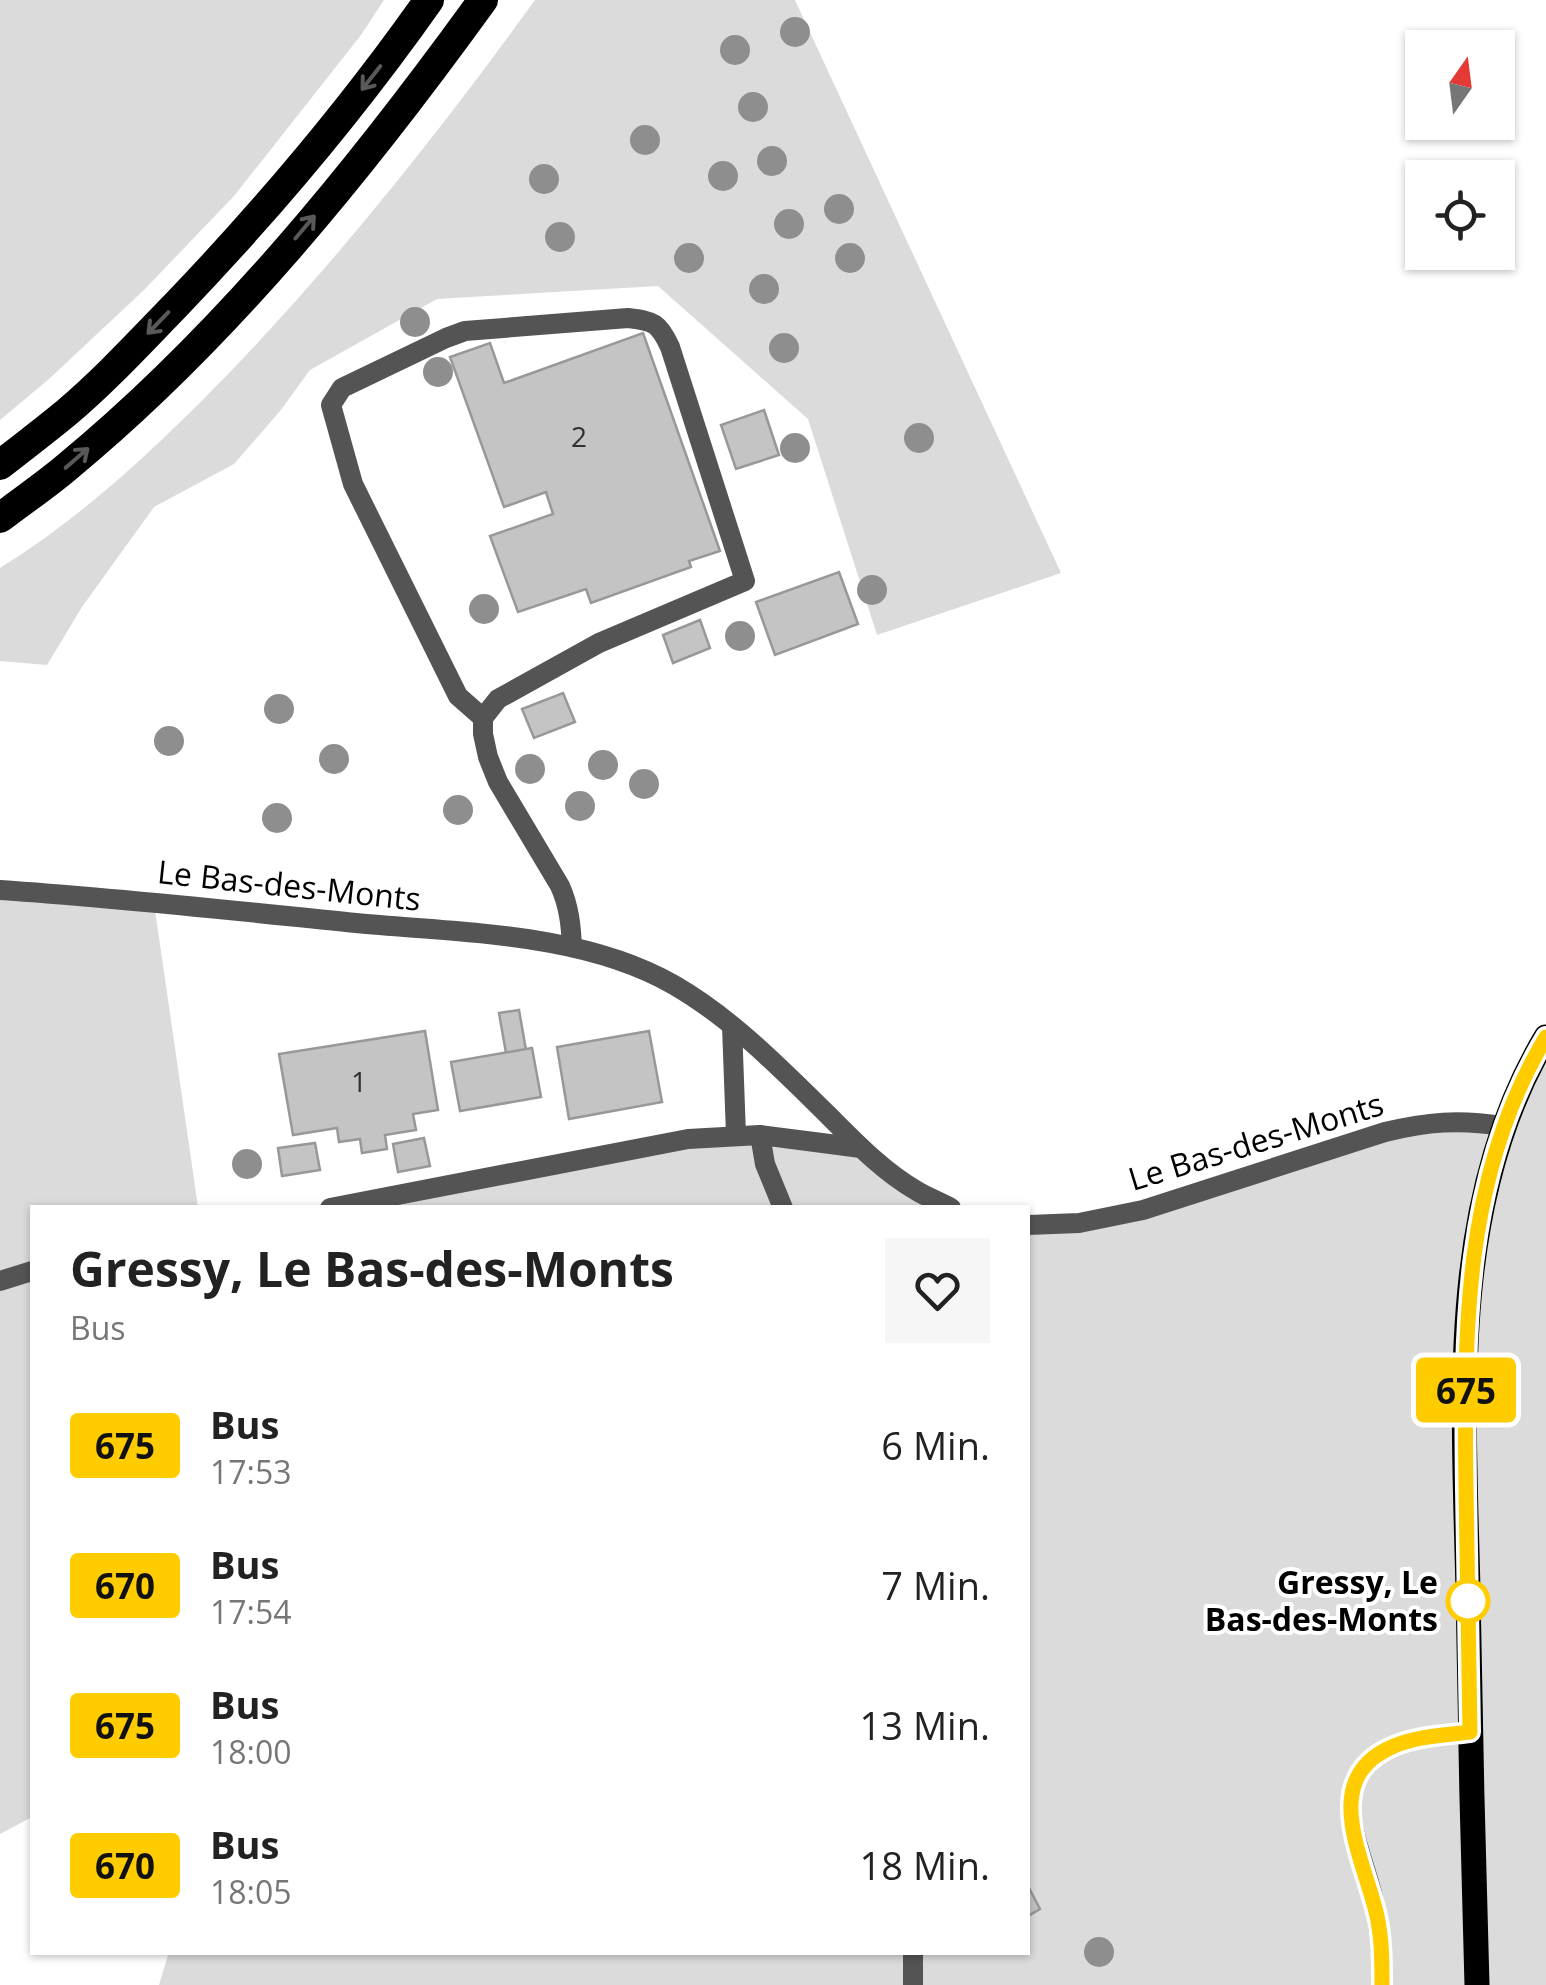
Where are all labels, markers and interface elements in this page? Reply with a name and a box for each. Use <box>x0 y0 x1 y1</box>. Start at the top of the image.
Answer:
north arrow <box>1405 30 1515 140</box>
map controls <box>1405 30 1515 270</box>
one-way arrow <box>361 64 382 91</box>
button: locate <box>1405 160 1515 270</box>
one-way arrow <box>294 215 316 241</box>
one-way arrow <box>146 311 170 335</box>
house number: 2 <box>571 417 587 455</box>
one-way arrow <box>64 447 89 470</box>
street label: Le Bas-des-Monts <box>155 849 423 920</box>
house number: 1 <box>351 1062 367 1100</box>
street label: Le Bas-des-Monts <box>1123 1081 1388 1200</box>
text: Gressy, Le Bas-des-Monts <box>70 1236 674 1301</box>
button: heart <box>885 1238 990 1343</box>
text: Bus <box>70 1306 126 1349</box>
line badge: 675 <box>1408 1358 1524 1422</box>
text: 675 <box>1436 1367 1496 1414</box>
text: Bus <box>210 1398 279 1450</box>
text: 6 Min. <box>881 1419 990 1471</box>
text: 675 <box>95 1422 155 1469</box>
text: 17:53 <box>210 1450 292 1493</box>
text: Bus <box>210 1538 279 1590</box>
text: 7 Min. <box>881 1559 990 1611</box>
place label: Gressy, Le Bas-des-Monts <box>1205 1560 1438 1640</box>
text: 670 <box>95 1562 155 1609</box>
marker: Gressy, Le Bas-des-Monts <box>1447 1580 1489 1622</box>
text: 17:54 <box>210 1590 292 1633</box>
text: Bus <box>210 1678 279 1730</box>
text: 13 Min. <box>860 1699 990 1751</box>
text: 675 <box>95 1702 155 1749</box>
text: 18:00 <box>210 1730 292 1773</box>
text: Bus <box>210 1818 279 1870</box>
text: 18 Min. <box>860 1839 990 1891</box>
text: 670 <box>95 1842 155 1889</box>
text: 18:05 <box>210 1870 292 1913</box>

